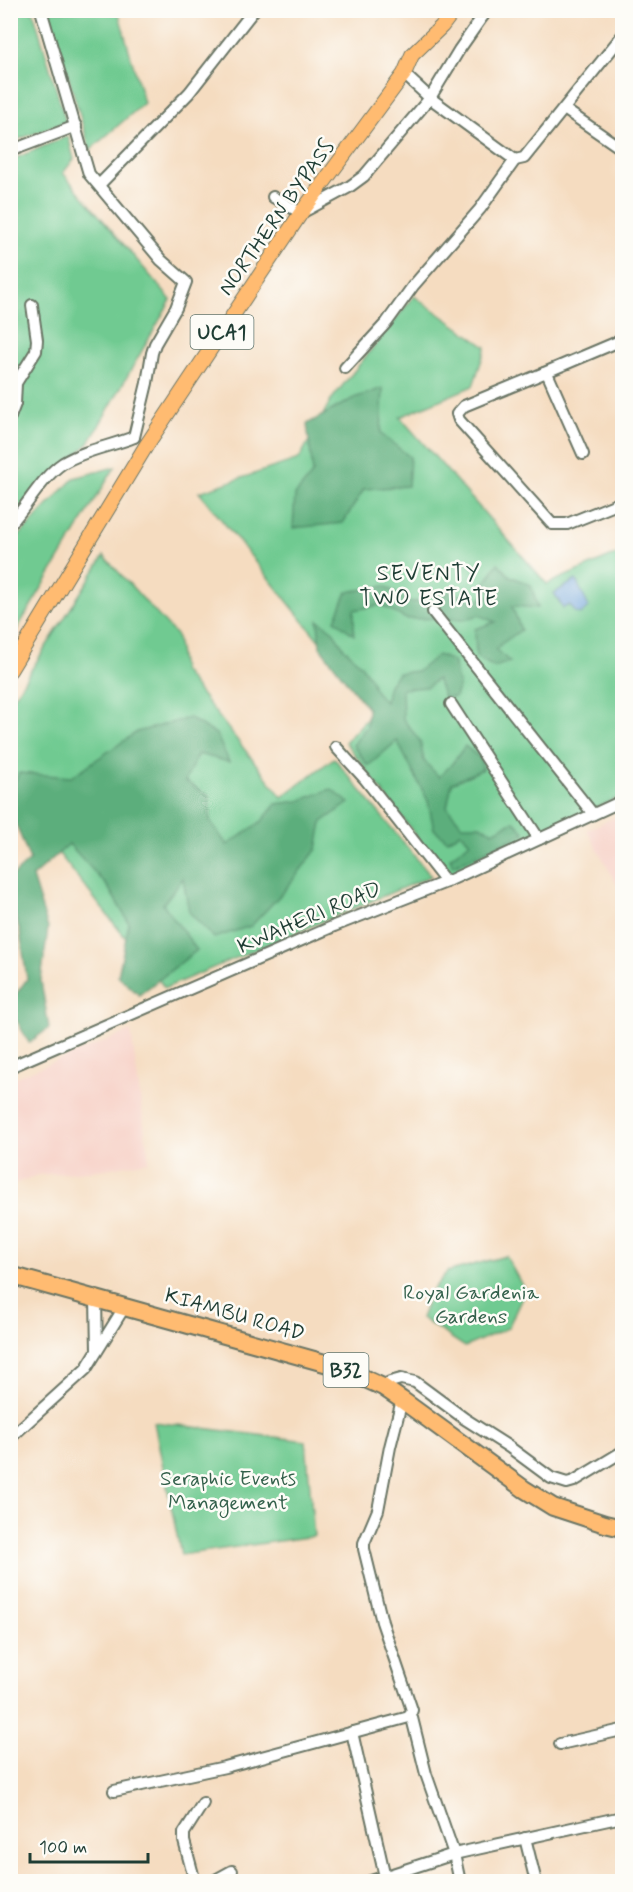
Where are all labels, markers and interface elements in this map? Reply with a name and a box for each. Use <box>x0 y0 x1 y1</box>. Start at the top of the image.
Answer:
street label: NORTHERN BYPASS <box>212 134 341 301</box>
road number: UCA1 <box>190 315 254 349</box>
district label: SEVENTY TWO ESTATE <box>359 560 499 613</box>
street label: KWAHERI ROAD <box>233 875 385 961</box>
park label: Royal Gardenia Gardens <box>403 1279 539 1331</box>
street label: KIAMBU ROAD <box>161 1282 308 1348</box>
road number: B32 <box>324 1353 368 1387</box>
park label: Seraphic Events Management <box>160 1465 296 1518</box>
scale bar <box>30 1826 148 1864</box>
text: 100 m <box>39 1836 87 1860</box>

